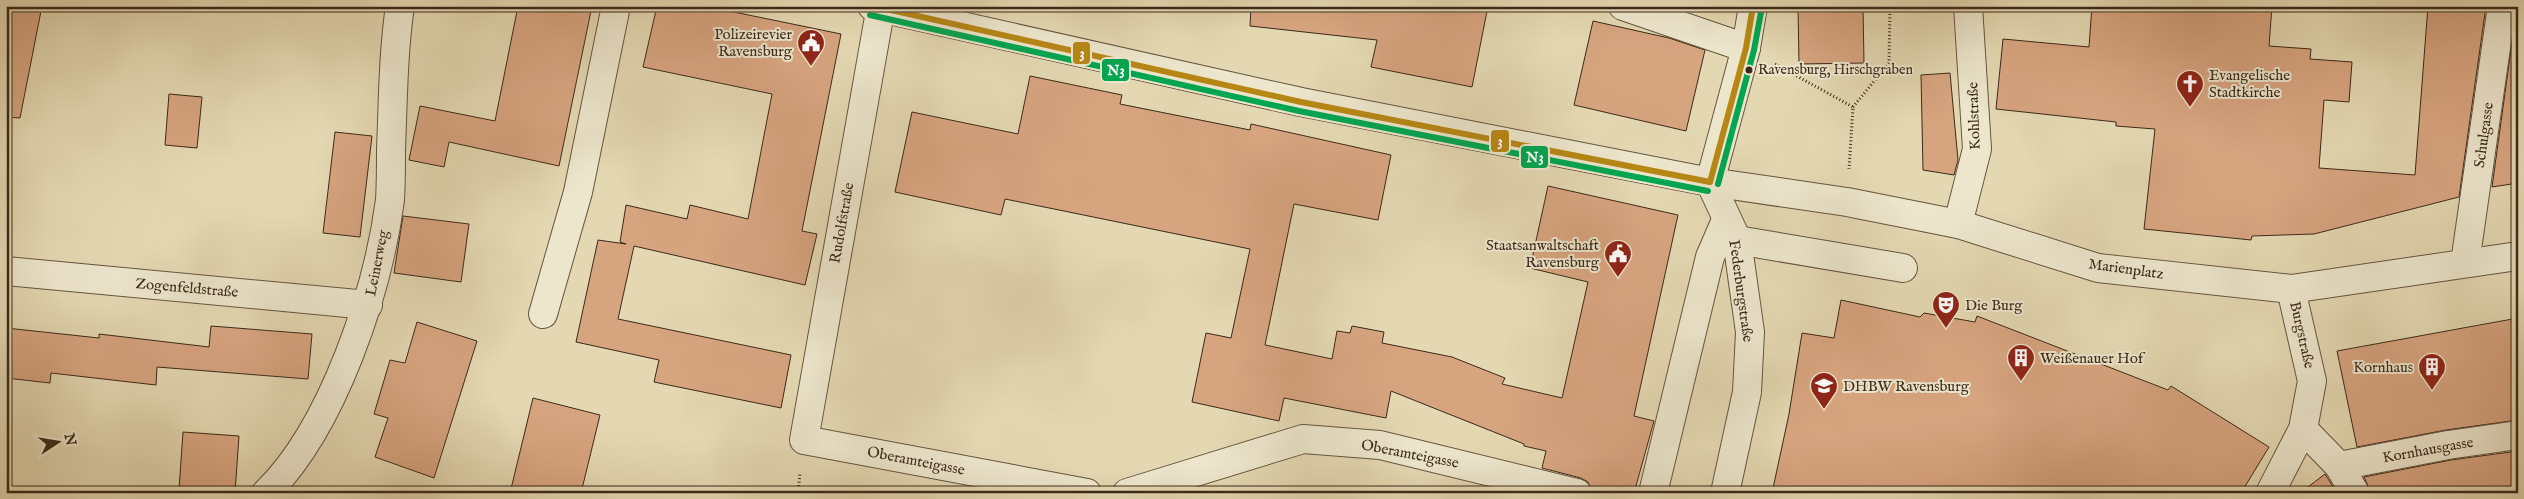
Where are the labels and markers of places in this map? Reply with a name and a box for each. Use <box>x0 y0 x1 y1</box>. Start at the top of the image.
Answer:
place label: Polizeirevier Ravensburg <box>714 25 793 61</box>
public building icon: Polizeirevier Ravensburg <box>796 28 826 67</box>
place label: Ravensburg, Hirschgraben <box>1758 61 1914 79</box>
marker: Ravensburg, Hirschgraben <box>1744 65 1754 75</box>
place label: Evangelische Stadtkirche <box>2209 66 2290 102</box>
church icon: Evangelische Stadtkirche <box>2175 69 2205 108</box>
place label: Staatsanwaltschaft Ravensburg <box>1486 236 1600 272</box>
public building icon: Staatsanwaltschaft Ravensburg <box>1603 239 1633 278</box>
theatre icon: Die Burg <box>1931 290 1961 329</box>
place label: Die Burg <box>1965 296 2023 315</box>
building icon: Weißenauer Hof <box>2006 343 2036 382</box>
place label: Weißenauer Hof <box>2040 349 2146 368</box>
building icon: Kornhaus <box>2417 352 2447 391</box>
place label: Kornhaus <box>2353 358 2413 377</box>
school or university icon: DHBW Ravensburg <box>1809 371 1839 410</box>
place label: DHBW Ravensburg <box>1843 377 1970 396</box>

